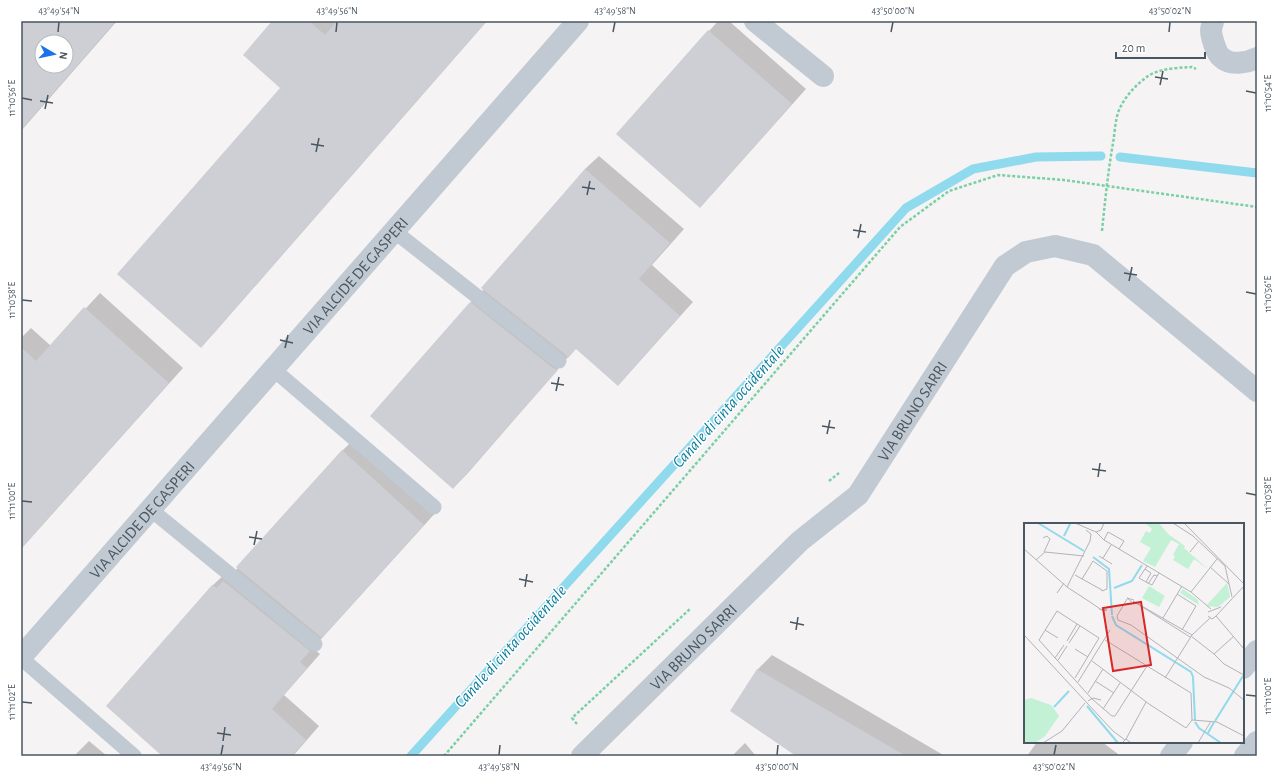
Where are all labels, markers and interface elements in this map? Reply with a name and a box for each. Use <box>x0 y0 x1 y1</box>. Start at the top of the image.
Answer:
text: 43°49'54"N <box>38 6 80 16</box>
text: 43°49'56"N <box>316 6 358 16</box>
text: 43°49'58"N <box>594 6 636 16</box>
text: 43°50'00"N <box>871 6 915 16</box>
text: 43°50'02"N <box>1149 6 1191 16</box>
north arrow <box>34 34 74 74</box>
scale bar <box>1116 34 1205 60</box>
text: 20 m <box>1122 42 1145 54</box>
text: N <box>57 51 69 60</box>
text: 11°10'54"E <box>1263 74 1273 111</box>
text: 11°10'56"E <box>7 79 17 116</box>
street label: VIA ALCIDE DE GASPERI <box>300 214 411 338</box>
text: 11°10'56"E <box>1263 275 1273 312</box>
text: 11°10'58"E <box>7 281 17 318</box>
water label: Canale di cinta occidentale <box>669 342 788 471</box>
street label: VIA BRUNO SARRI <box>875 359 950 464</box>
street label: VIA ALCIDE DE GASPERI <box>87 458 198 582</box>
text: 11°10'58"E <box>1263 476 1273 513</box>
text: 11°11'00"E <box>7 483 17 519</box>
inset map <box>1024 523 1244 743</box>
water label: Canale di cinta occidentale <box>451 582 570 711</box>
street label: VIA BRUNO SARRI <box>647 601 740 693</box>
text: 11°11'00"E <box>1263 678 1273 714</box>
text: 11°11'02"E <box>7 684 17 720</box>
text: 43°49'56"N <box>200 762 242 772</box>
text: 43°49'58"N <box>478 762 520 772</box>
text: 43°50'00"N <box>755 762 799 772</box>
text: 43°50'02"N <box>1033 762 1075 772</box>

